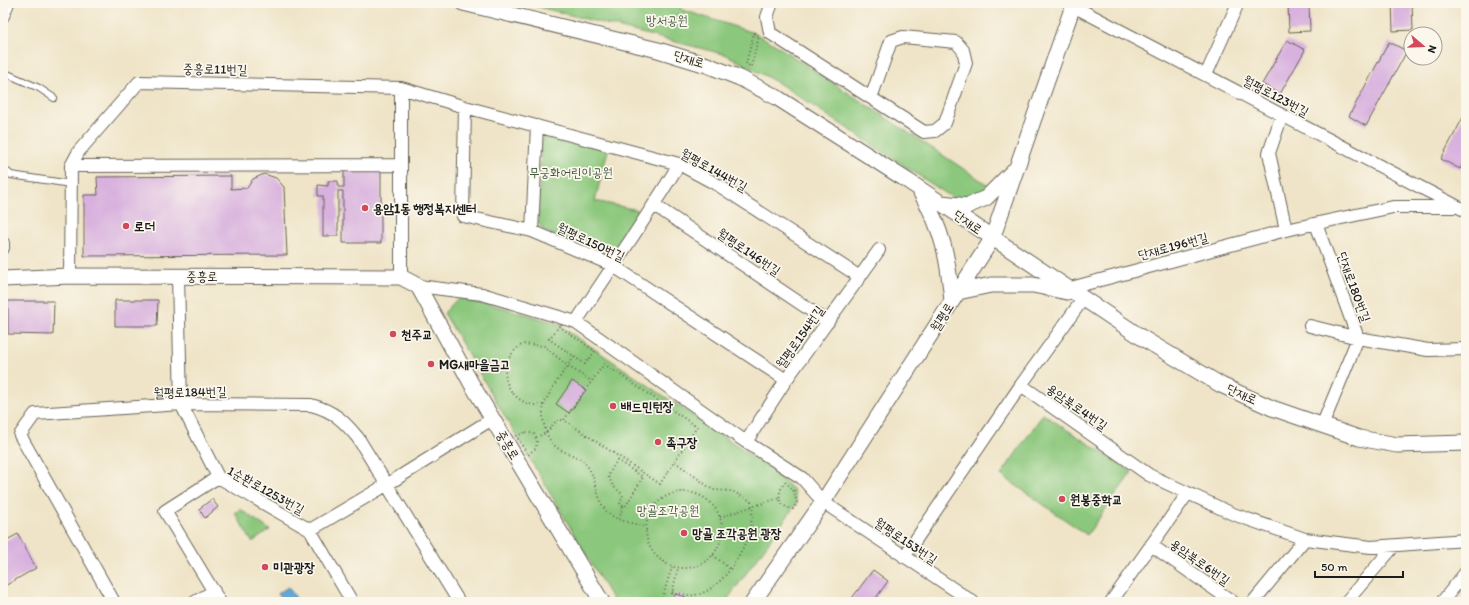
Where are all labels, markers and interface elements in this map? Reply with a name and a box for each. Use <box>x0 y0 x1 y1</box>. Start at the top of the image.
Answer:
park label: 방서공원 <box>646 13 688 28</box>
north arrow <box>1403 26 1443 66</box>
text: N <box>1425 43 1439 55</box>
street label: 단재로 <box>672 47 706 71</box>
street label: 중흥로11번길 <box>183 61 247 77</box>
street label: 월평로123번길 <box>1241 72 1311 120</box>
street label: 월평로144번길 <box>678 146 750 194</box>
park label: 무궁화어린이공원 <box>529 165 613 180</box>
place label: 용암1동 행정복지센터 <box>373 201 476 216</box>
marker: 용암1동 행정복지센터 <box>360 203 370 213</box>
street label: 단재로 <box>951 207 985 237</box>
place label: 로더 <box>134 219 155 234</box>
street label: 월평로150번길 <box>555 220 627 264</box>
marker: 로더 <box>121 221 131 231</box>
street label: 월평로146번길 <box>715 225 783 279</box>
street label: 단재로196번길 <box>1136 229 1210 263</box>
street label: 단재로180번길 <box>1334 250 1374 324</box>
street label: 중흥로 <box>186 269 218 284</box>
street label: 월평로 <box>927 300 957 334</box>
street label: 월평로154번길 <box>773 303 827 371</box>
place label: 천주교 <box>401 327 432 342</box>
marker: 천주교 <box>388 329 398 339</box>
place label: MG새마을금고 <box>439 357 511 372</box>
marker: MG새마을금고 <box>426 359 436 369</box>
street label: 용암북로4번길 <box>1044 381 1110 433</box>
street label: 단재로 <box>1225 381 1259 407</box>
street label: 월평로184번길 <box>153 384 227 400</box>
place label: 배드민턴장 <box>620 399 674 414</box>
marker: 배드민턴장 <box>608 401 618 411</box>
street label: 중흥로 <box>493 428 523 462</box>
place label: 족구장 <box>666 435 698 450</box>
marker: 족구장 <box>653 437 663 447</box>
street label: 1순환로1253번길 <box>225 463 307 517</box>
place label: 원봉중학교 <box>1070 492 1122 507</box>
marker: 원봉중학교 <box>1057 494 1067 504</box>
park label: 망골조각공원 <box>637 503 699 518</box>
street label: 월평로153번길 <box>872 515 940 567</box>
place label: 망골 조각공원 광장 <box>692 526 782 541</box>
marker: 망골 조각공원 광장 <box>679 528 689 538</box>
street label: 용암북로6번길 <box>1167 536 1233 588</box>
scale bar <box>1315 553 1403 579</box>
place label: 미관광장 <box>273 560 315 575</box>
text: 50 m <box>1321 560 1347 574</box>
marker: 미관광장 <box>260 562 270 572</box>

